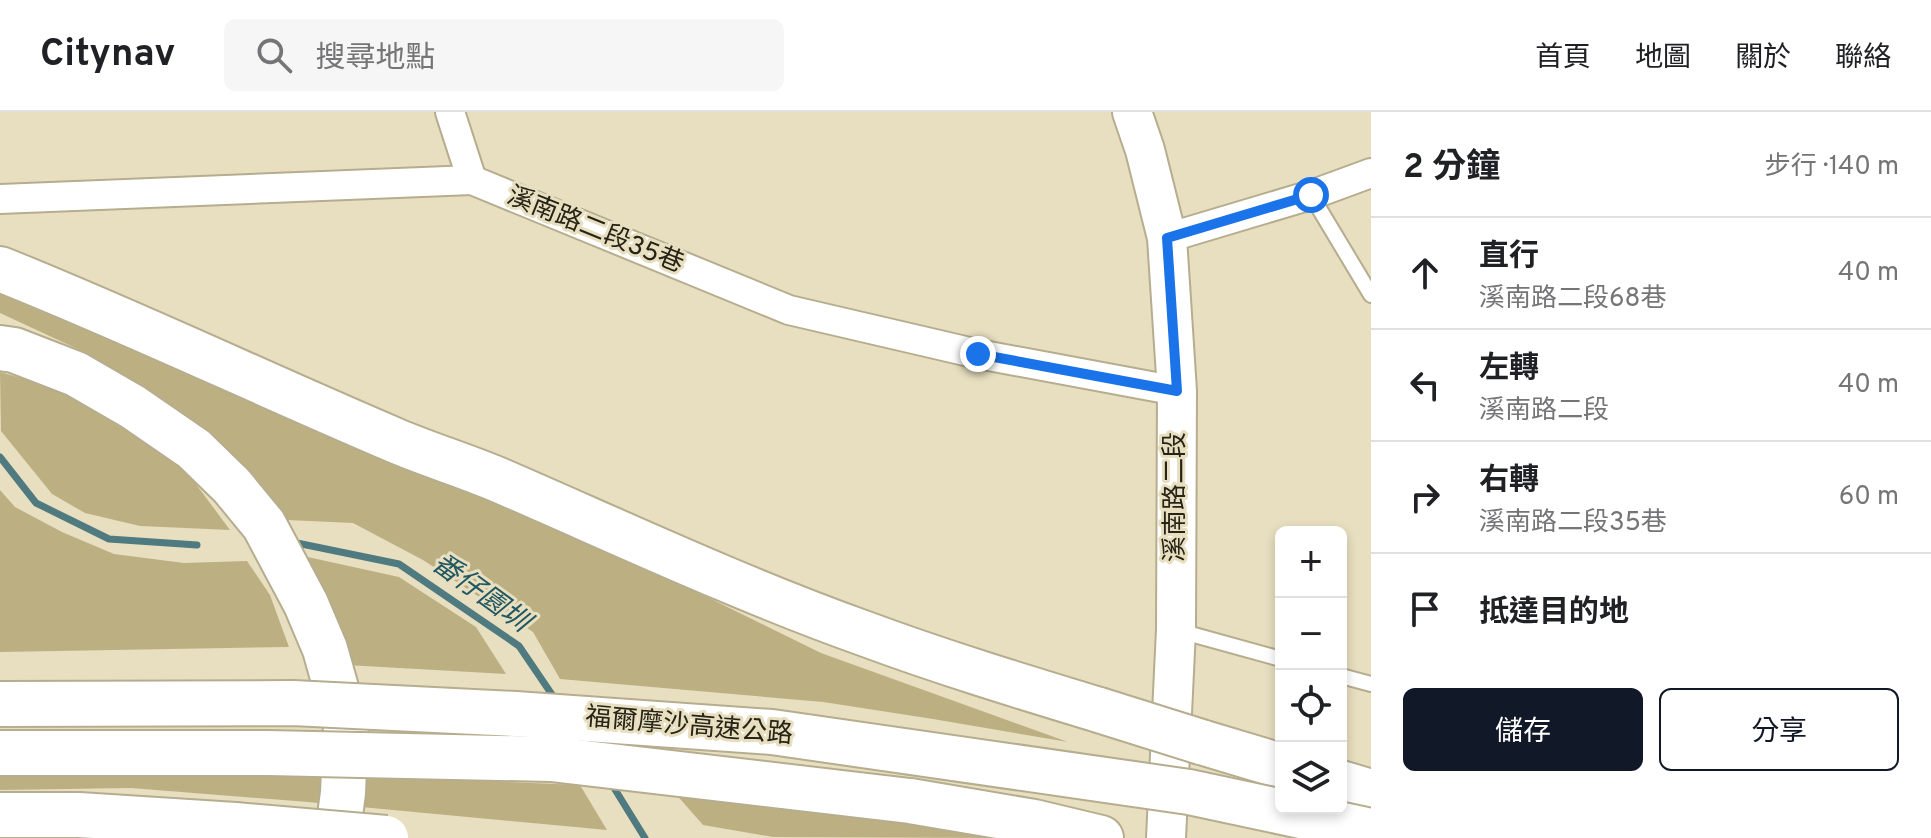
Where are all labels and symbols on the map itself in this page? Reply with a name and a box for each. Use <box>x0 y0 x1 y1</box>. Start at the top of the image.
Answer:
route start <box>1293 177 1329 213</box>
street label: 溪南路二段35巷 <box>502 181 688 281</box>
route end <box>960 336 996 372</box>
street label: 溪南路二段 <box>1160 432 1193 562</box>
water label: 番仔園圳 <box>424 547 539 644</box>
street label: 福爾摩沙高速公路 <box>584 701 794 753</box>

